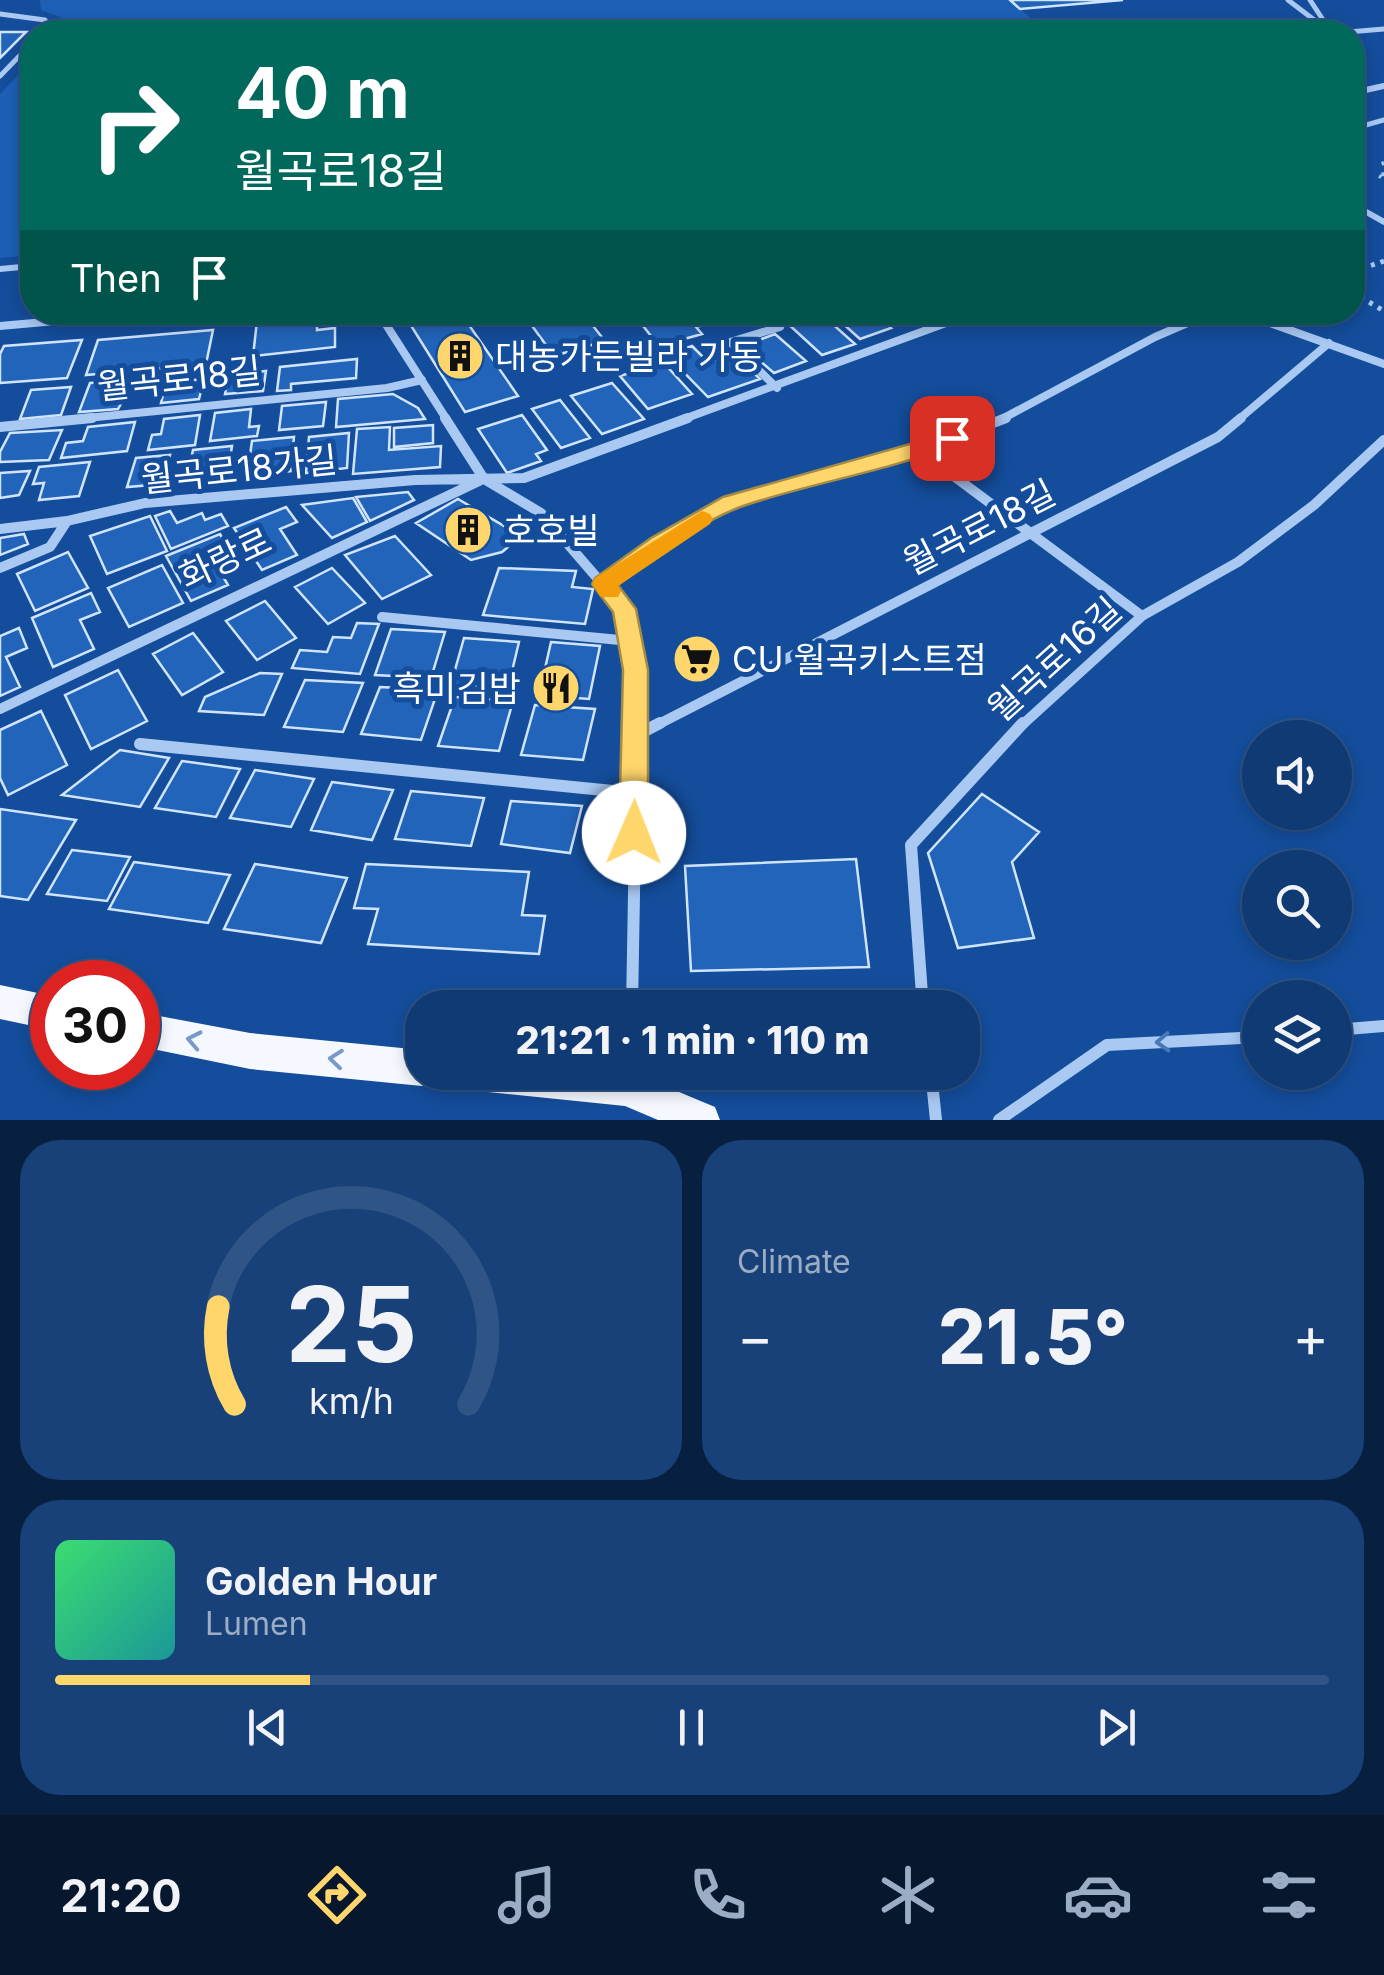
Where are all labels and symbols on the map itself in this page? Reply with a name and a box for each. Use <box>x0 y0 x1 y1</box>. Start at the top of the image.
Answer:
building icon: 대농가든빌라 가동 <box>434 330 486 382</box>
place label: 대농가든빌라 가동 <box>495 335 762 377</box>
street label: 월곡로18길 <box>95 349 263 407</box>
pin <box>910 396 995 481</box>
street label: 월곡로18가길 <box>139 438 339 500</box>
street label: 월곡로18길 <box>896 471 1062 583</box>
building icon: 호호빌 <box>442 504 494 556</box>
place label: 호호빌 <box>503 509 600 551</box>
street label: 화랑로 <box>172 519 278 597</box>
street label: 월곡로16길 <box>979 588 1129 730</box>
supermarket icon: CU 월곡키스트점 <box>671 633 723 685</box>
place label: CU 월곡키스트점 <box>732 638 987 680</box>
restaurant icon: 흑미김밥 <box>530 662 582 714</box>
place label: 흑미김밥 <box>392 667 521 709</box>
position arrow <box>582 781 686 885</box>
speed limit sign: 30 <box>30 960 160 1090</box>
one-way arrow <box>185 1030 202 1051</box>
one-way arrow <box>1154 1031 1170 1052</box>
one-way arrow <box>328 1049 344 1071</box>

